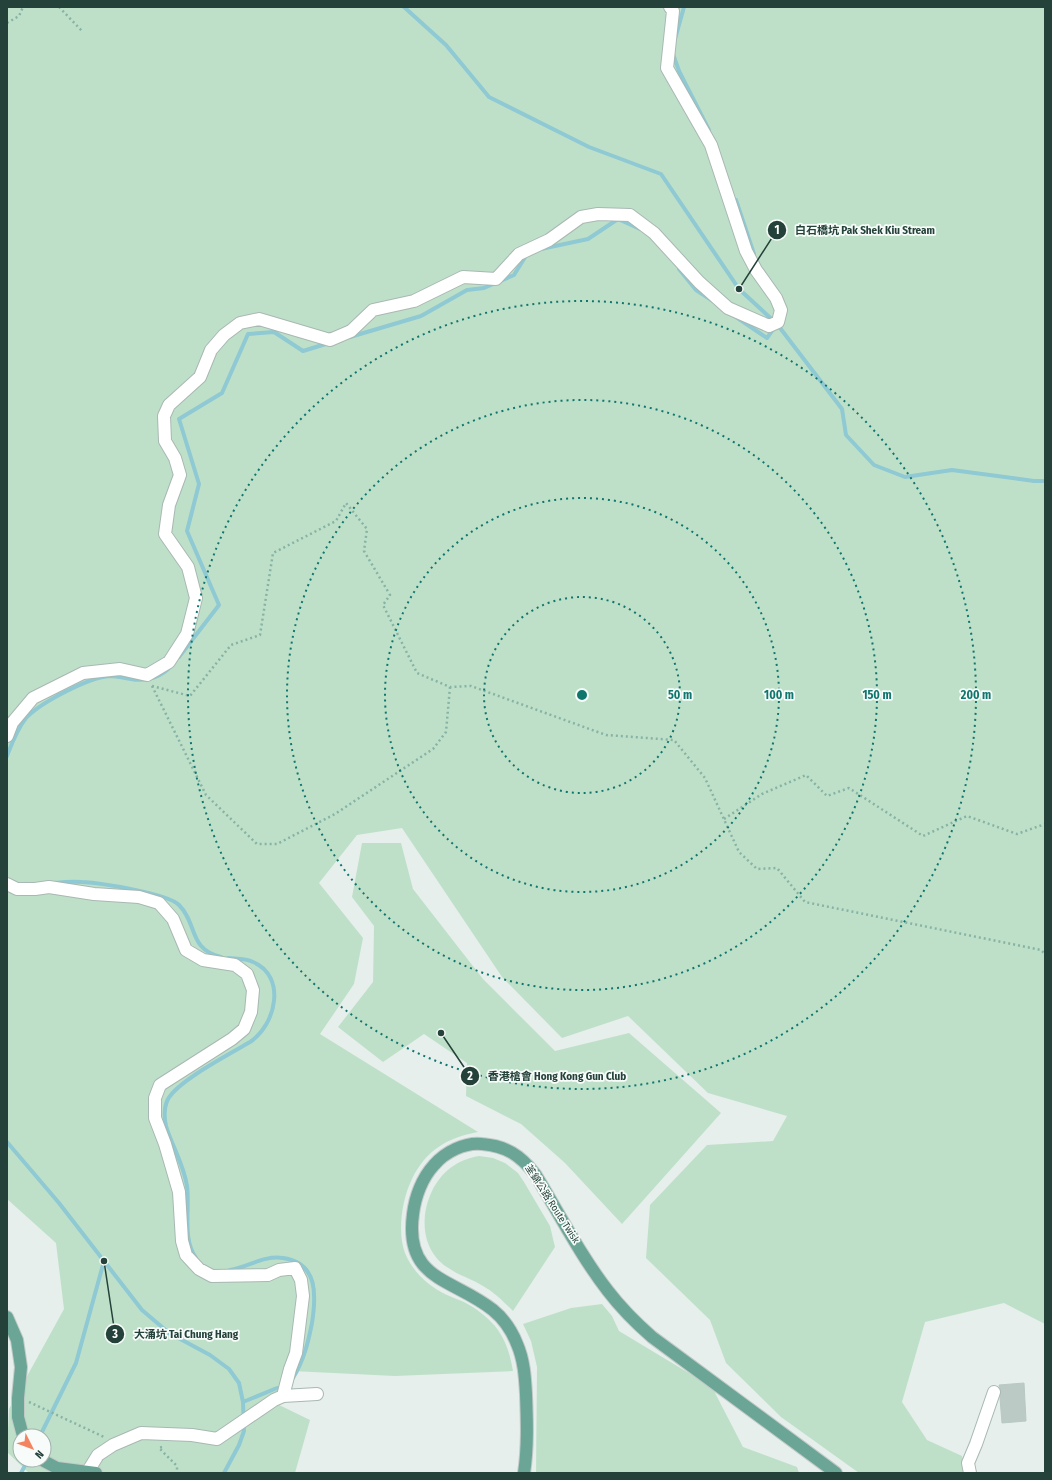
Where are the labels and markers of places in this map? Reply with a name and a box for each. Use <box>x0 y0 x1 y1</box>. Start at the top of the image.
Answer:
callout: 白石橋坑 Pak Shek Kiu Stream <box>767 218 943 241</box>
centre of rings <box>575 688 589 702</box>
callout: 香港槍會 Hong Kong Gun Club <box>460 1065 635 1088</box>
callout: 大涌坑 Tai Chung Hang <box>105 1322 246 1345</box>

